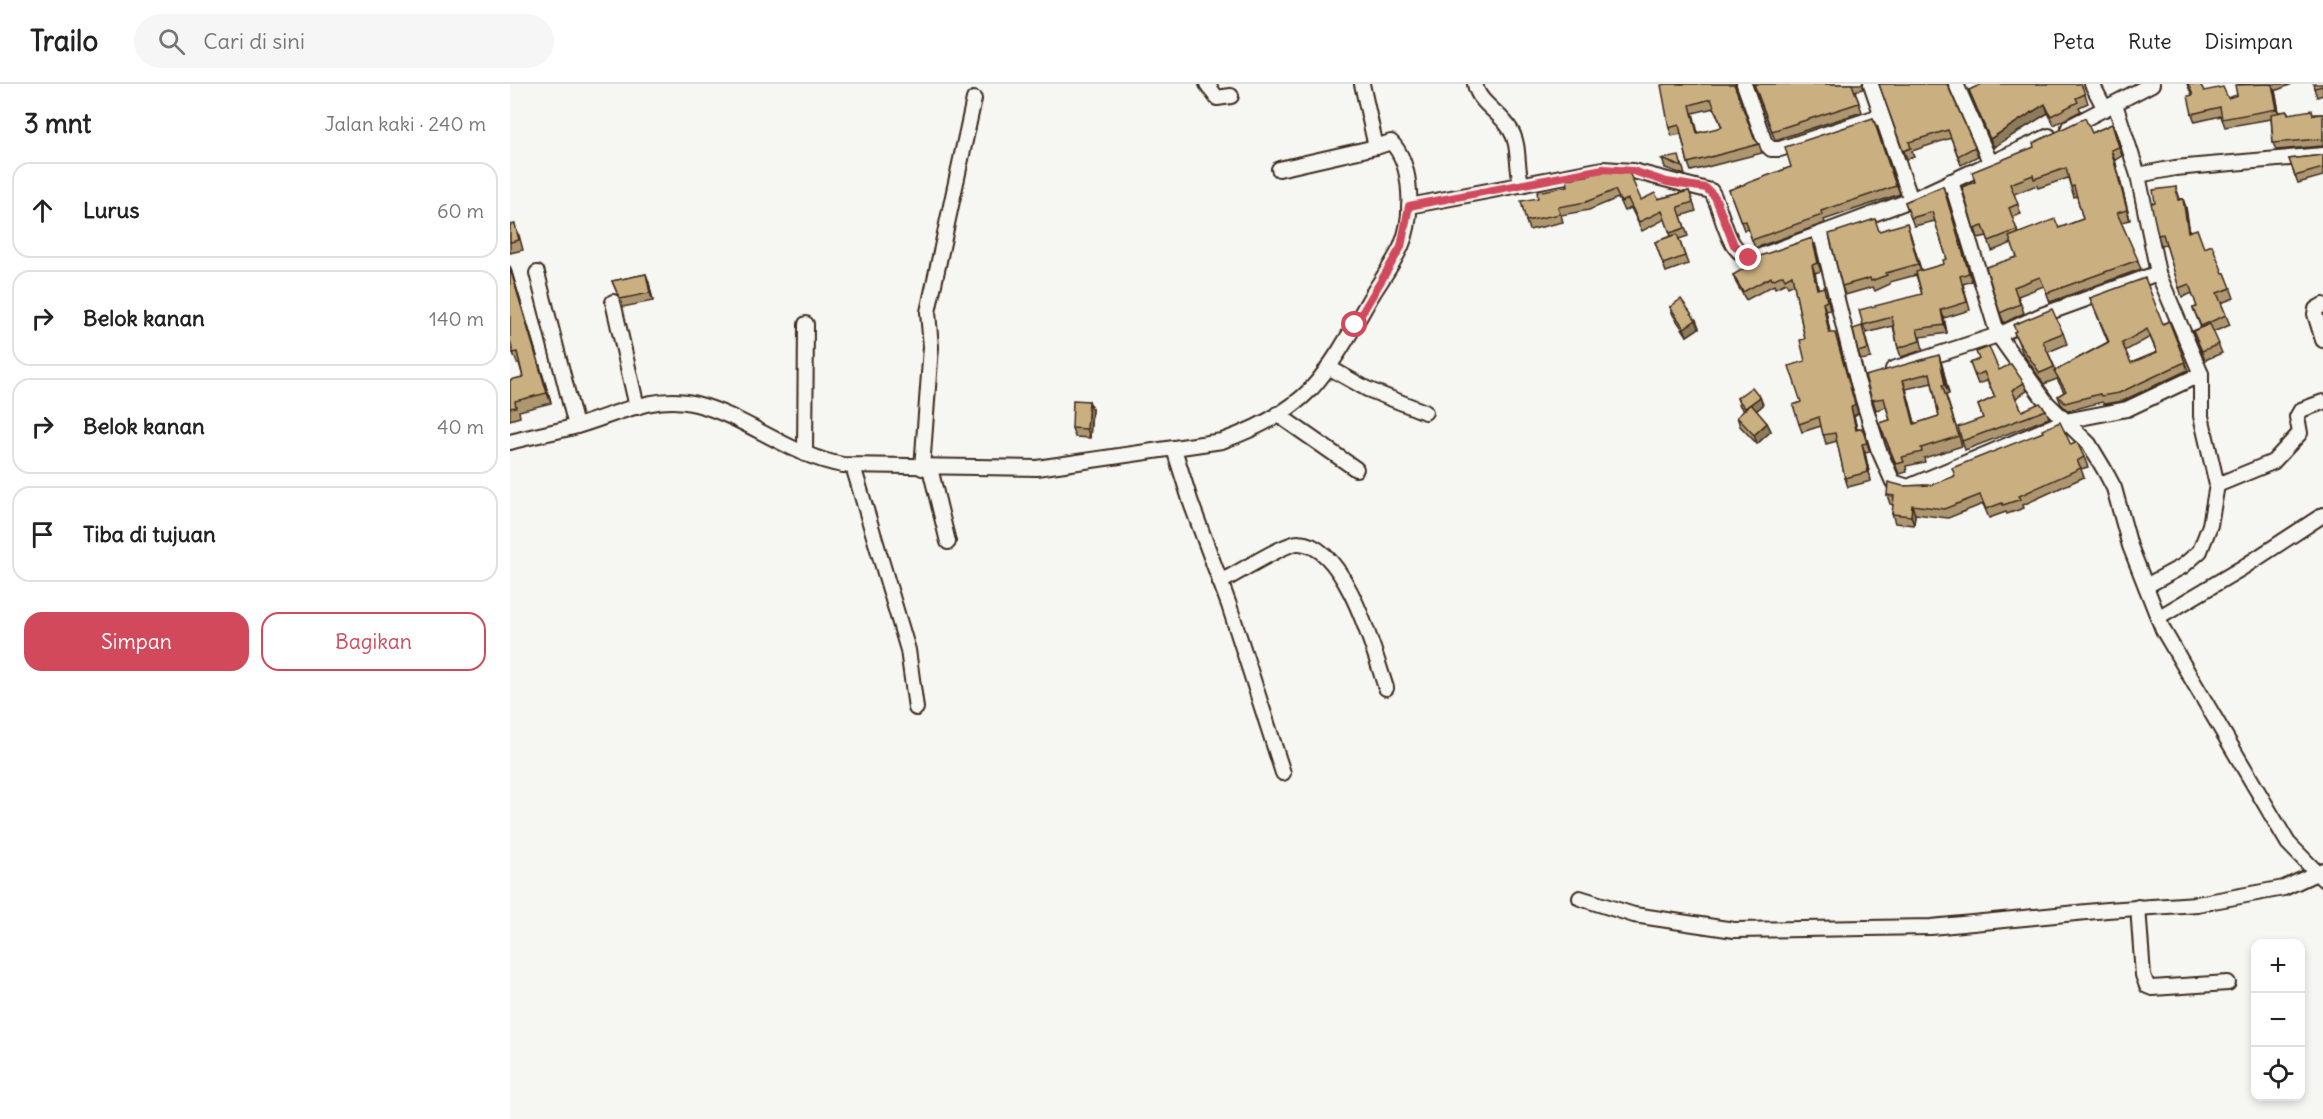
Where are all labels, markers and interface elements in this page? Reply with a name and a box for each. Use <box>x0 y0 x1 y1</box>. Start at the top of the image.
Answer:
search box <box>134 14 554 68</box>
text: Trailo <box>30 23 98 59</box>
icon: search <box>155 25 188 58</box>
text: Cari di sini <box>203 27 305 55</box>
text: Peta <box>2053 28 2095 55</box>
text: Rute <box>2128 28 2172 55</box>
text: Disimpan <box>2205 28 2293 55</box>
text: 3 mnt <box>24 107 91 140</box>
text: Jalan kaki · 240 m <box>324 111 486 136</box>
icon: ahead <box>26 194 59 227</box>
text: Lurus <box>83 196 139 224</box>
text: 60 m <box>437 198 484 223</box>
route end <box>1735 244 1761 270</box>
icon: right <box>26 302 59 335</box>
text: Belok kanan <box>83 304 205 332</box>
text: 140 m <box>429 306 484 331</box>
route start <box>1341 311 1367 337</box>
icon: right <box>26 410 59 443</box>
text: Belok kanan <box>83 412 205 440</box>
text: 40 m <box>437 414 484 439</box>
icon: arrive <box>26 518 59 551</box>
text: Tiba di tujuan <box>83 520 216 548</box>
button: Simpan <box>24 612 249 671</box>
button: Bagikan <box>261 612 486 671</box>
map controls <box>2251 939 2305 1101</box>
button: + <box>2251 939 2305 993</box>
button: − <box>2251 993 2305 1047</box>
button: locate <box>2251 1047 2305 1101</box>

